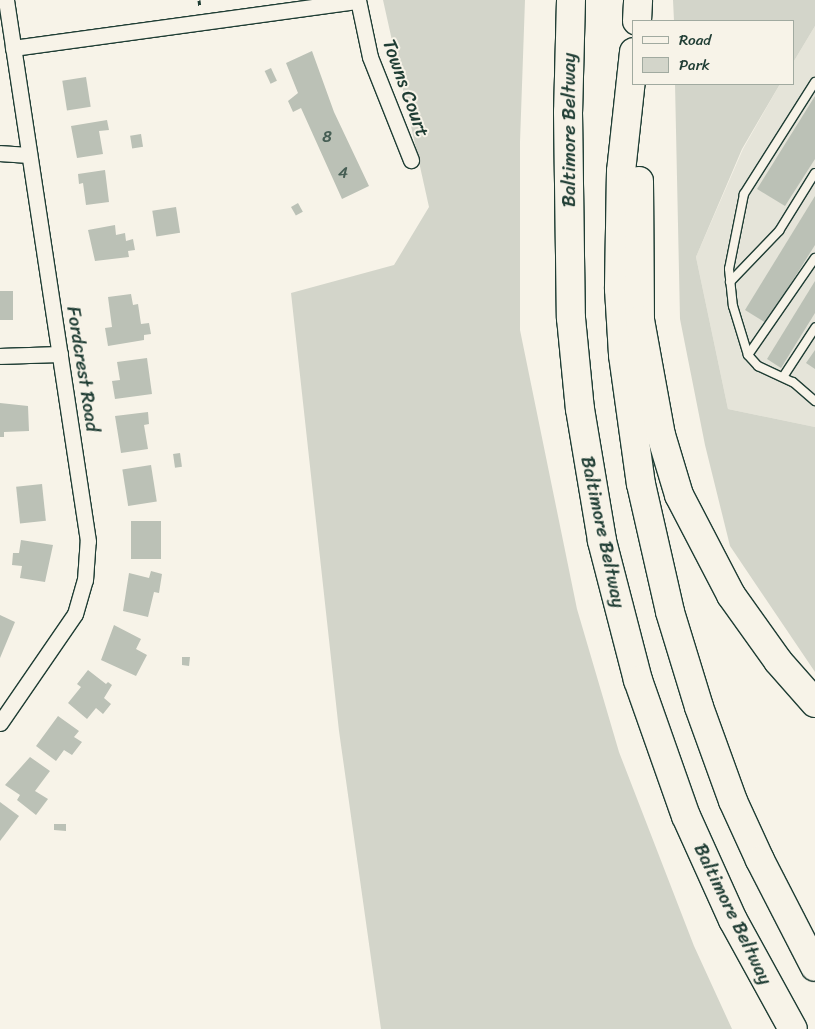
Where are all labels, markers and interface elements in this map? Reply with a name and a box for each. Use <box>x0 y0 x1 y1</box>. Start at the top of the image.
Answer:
legend <box>632 20 795 85</box>
text: Road <box>679 27 711 53</box>
street label: Towns Court <box>378 36 434 140</box>
text: Park <box>679 52 710 78</box>
street label: Baltimore Beltway <box>558 53 580 207</box>
house number: 8 <box>322 127 332 147</box>
house number: 4 <box>338 163 348 183</box>
street label: Fordcrest Road <box>62 305 104 433</box>
street label: Baltimore Beltway <box>576 454 630 610</box>
street label: Baltimore Beltway <box>689 839 777 989</box>

